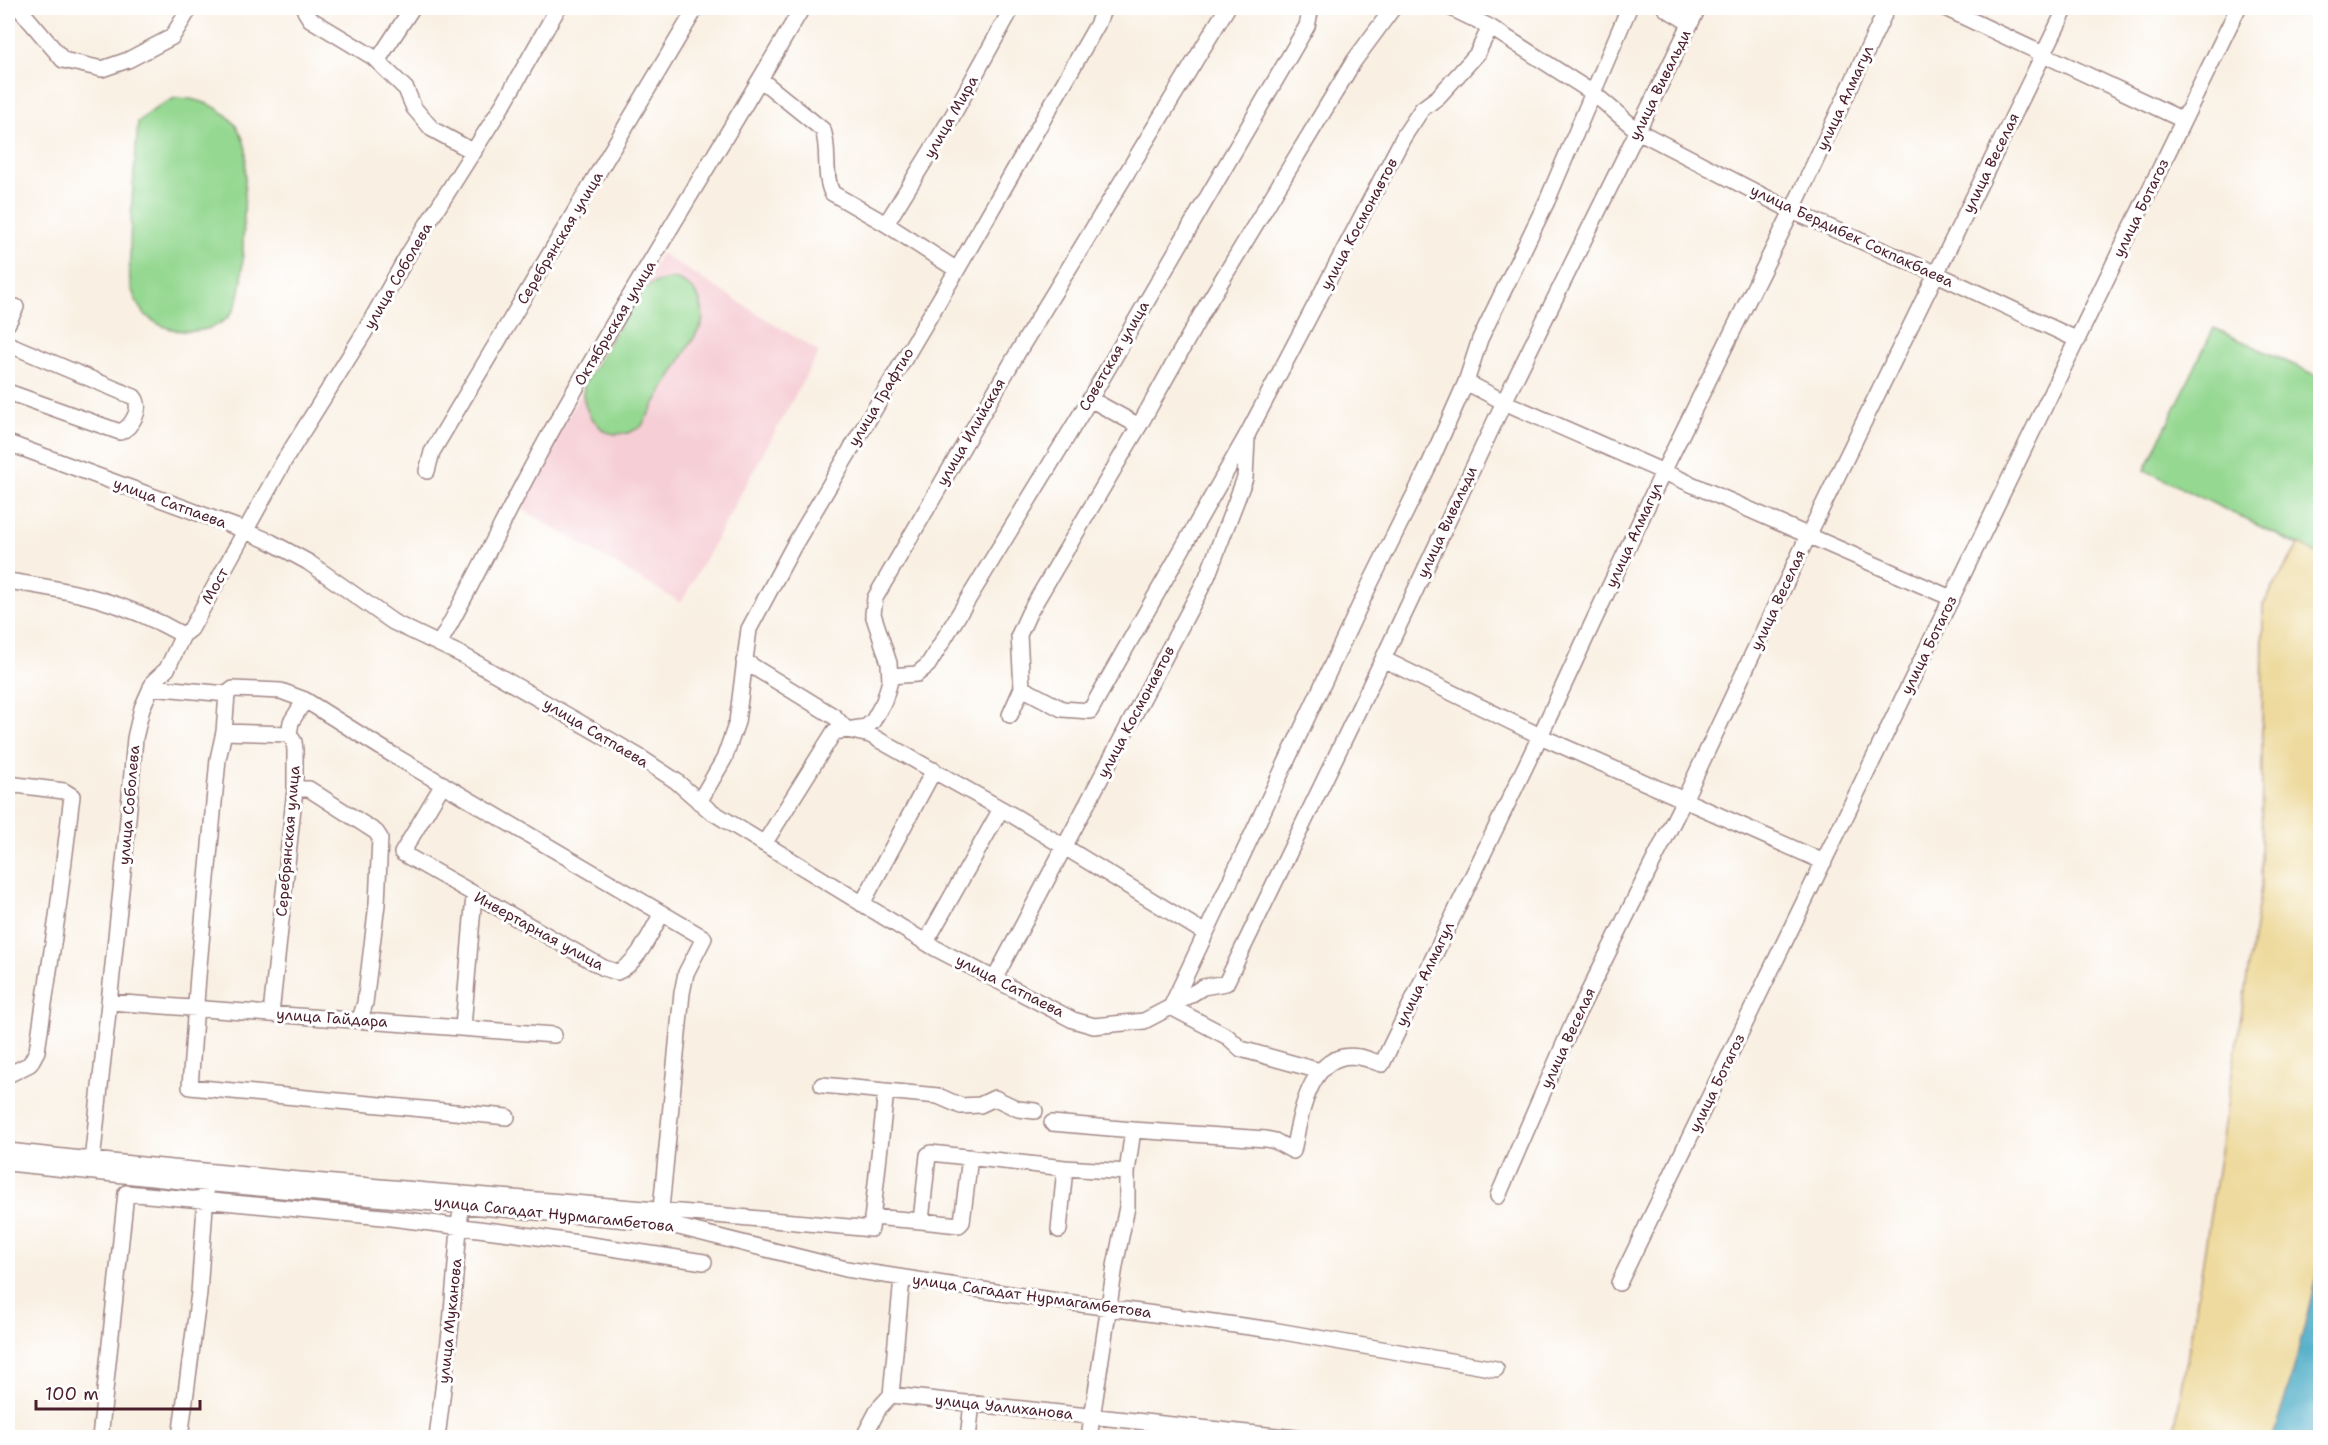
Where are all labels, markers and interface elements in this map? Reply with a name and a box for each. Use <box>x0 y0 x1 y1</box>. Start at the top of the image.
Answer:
street label: улица Вивальди <box>1625 26 1696 144</box>
street label: улица Алмагул <box>1812 41 1878 154</box>
street label: улица Мира <box>919 71 983 162</box>
street label: улица Веселая <box>1958 110 2024 216</box>
street label: улица Космонавтов <box>1316 154 1402 293</box>
street label: улица Ботагоз <box>2108 155 2174 261</box>
street label: Серебрянская улица <box>512 167 608 308</box>
street label: улица Бердибек Сокпакбаева <box>1747 180 1957 292</box>
street label: улица Соболева <box>359 218 437 333</box>
street label: Октябрьская улица <box>570 256 661 389</box>
street label: Советская улица <box>1074 297 1154 415</box>
street label: улица Графтио <box>844 344 918 450</box>
street label: улица Илийская <box>932 375 1010 489</box>
street label: улица Вивальди <box>1412 463 1482 581</box>
street label: улица Сатпаева <box>111 473 230 533</box>
street label: улица Алмагул <box>1601 478 1667 591</box>
street label: улица Веселая <box>1746 546 1810 654</box>
street label: Мост <box>197 564 233 608</box>
street label: улица Ботагоз <box>1896 592 1962 698</box>
street label: улица Космонавтов <box>1093 642 1179 781</box>
street label: улица Сатпаева <box>540 694 653 773</box>
street label: улица Соболева <box>114 744 144 866</box>
street label: Серебрянская улица <box>271 764 305 917</box>
street label: Инвертарная улица <box>471 887 608 975</box>
street label: улица Алмагул <box>1391 918 1459 1030</box>
street label: улица Сатпаева <box>952 950 1068 1022</box>
street label: улица Веселая <box>1536 984 1600 1092</box>
street label: улица Гайдара <box>276 1004 389 1032</box>
street label: улица Ботагоз <box>1684 1030 1750 1136</box>
street label: улица Сагадат Нурмагамбетова <box>433 1191 676 1237</box>
street label: улица Муканова <box>433 1257 467 1385</box>
street label: улица Сагадат Нурмагамбетова <box>911 1269 1154 1323</box>
scale bar <box>36 1373 200 1411</box>
text: 100 m <box>45 1382 99 1406</box>
street label: улица Уалиханова <box>934 1390 1075 1424</box>

